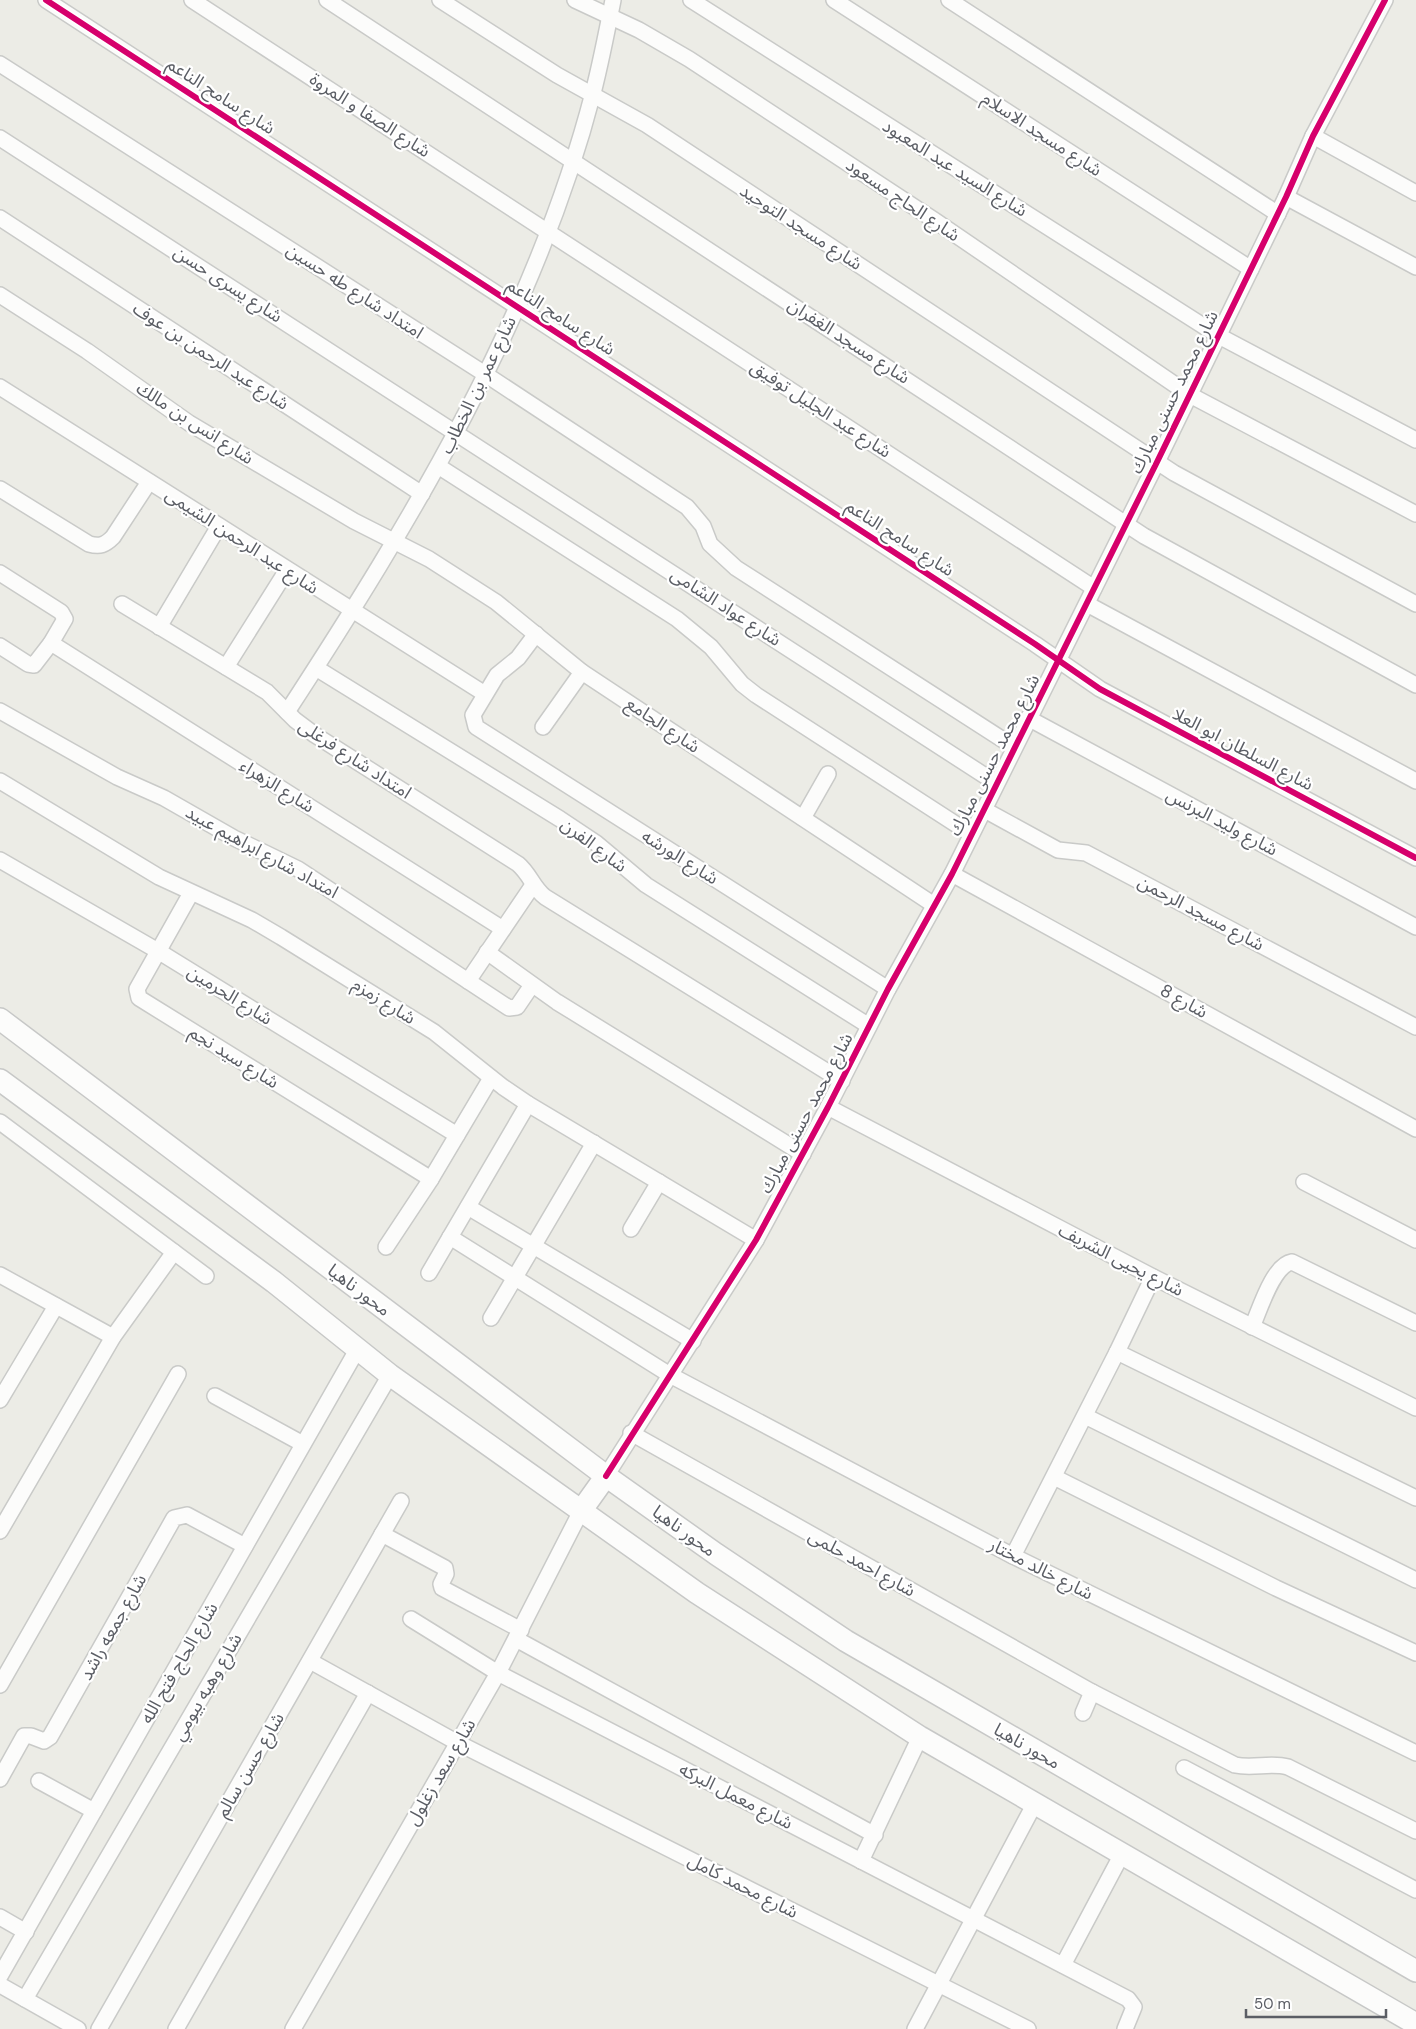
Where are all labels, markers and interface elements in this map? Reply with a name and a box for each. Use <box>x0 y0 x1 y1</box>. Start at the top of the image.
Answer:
street label: شارع سامح الناعم <box>161 52 280 142</box>
street label: شارع الصفا و المروة <box>304 67 435 165</box>
street label: شارع مسجد الاسلام <box>976 86 1107 184</box>
street label: شارع السيد عبد المعبود <box>877 114 1032 224</box>
street label: شارع الحاج مسعود <box>840 153 965 249</box>
street label: شارع مسجد التوحيد <box>734 178 867 277</box>
street label: امتداد شارع طه حسين <box>281 238 428 346</box>
street label: شارع يسرى حسن <box>168 240 287 330</box>
street label: شارع سامح الناعم <box>501 273 620 363</box>
street label: شارع مسجد الغفران <box>782 293 915 391</box>
street label: شارع عبد الرحمن بن عوف <box>127 296 294 417</box>
street label: شارع محمد حسنى مبارك <box>1124 306 1226 478</box>
street label: شارع عمر بن الخطاب <box>434 312 524 459</box>
street label: شارع عبد الجليل توفيق <box>745 355 896 465</box>
street label: شارع انس بن مالك <box>131 376 258 472</box>
street label: شارع عبد الرحمن الشيمى <box>160 482 323 601</box>
street label: شارع سامح الناعم <box>840 494 959 584</box>
street label: شارع عواد الشامى <box>665 562 786 653</box>
street label: شارع محمد حسنى مبارك <box>943 670 1047 841</box>
street label: شارع الجامع <box>620 691 705 760</box>
street label: شارع السلطان ابو العلا <box>1167 702 1318 798</box>
street label: امتداد شارع فرغلى <box>293 714 416 806</box>
street label: شارع الزهراء <box>234 754 319 820</box>
street label: شارع وليد البرنس <box>1161 783 1282 863</box>
street label: امتداد شارع ابراهيم عبيد <box>180 800 343 906</box>
street label: شارع الفرن <box>555 812 632 879</box>
street label: شارع الورشه <box>636 824 723 892</box>
street label: شارع مسجد الرحمن <box>1133 870 1268 958</box>
street label: شارع الحرمين <box>182 959 277 1032</box>
street label: شارع زمزم <box>347 972 420 1032</box>
street label: شارع 8 <box>1155 978 1212 1026</box>
street label: شارع سيد نجم <box>184 1020 283 1096</box>
street label: شارع محمد حسنى مبارك <box>753 1029 860 1198</box>
street label: شارع يحيى الشريف <box>1053 1218 1188 1304</box>
street label: محور ناهيا <box>323 1258 395 1322</box>
street label: محور ناهيا <box>647 1500 721 1562</box>
street label: شارع احمد حلمى <box>803 1524 920 1604</box>
street label: شارع خالد مختار <box>983 1532 1097 1607</box>
street label: شارع جمعه راشد <box>74 1570 154 1685</box>
street label: شارع الحاج فتح الله <box>135 1598 225 1729</box>
street label: شارع وهبه بيومي <box>166 1629 249 1746</box>
street label: شارع حسن سالم <box>210 1708 292 1823</box>
street label: شارع سعد زغلول <box>401 1714 483 1831</box>
street label: محور ناهيا <box>989 1717 1065 1775</box>
street label: شارع معمل البركه <box>674 1757 797 1837</box>
street label: شارع محمد كامل <box>683 1848 802 1926</box>
scale bar <box>1246 1986 1386 2018</box>
text: 50 m <box>1254 1994 1291 2014</box>

